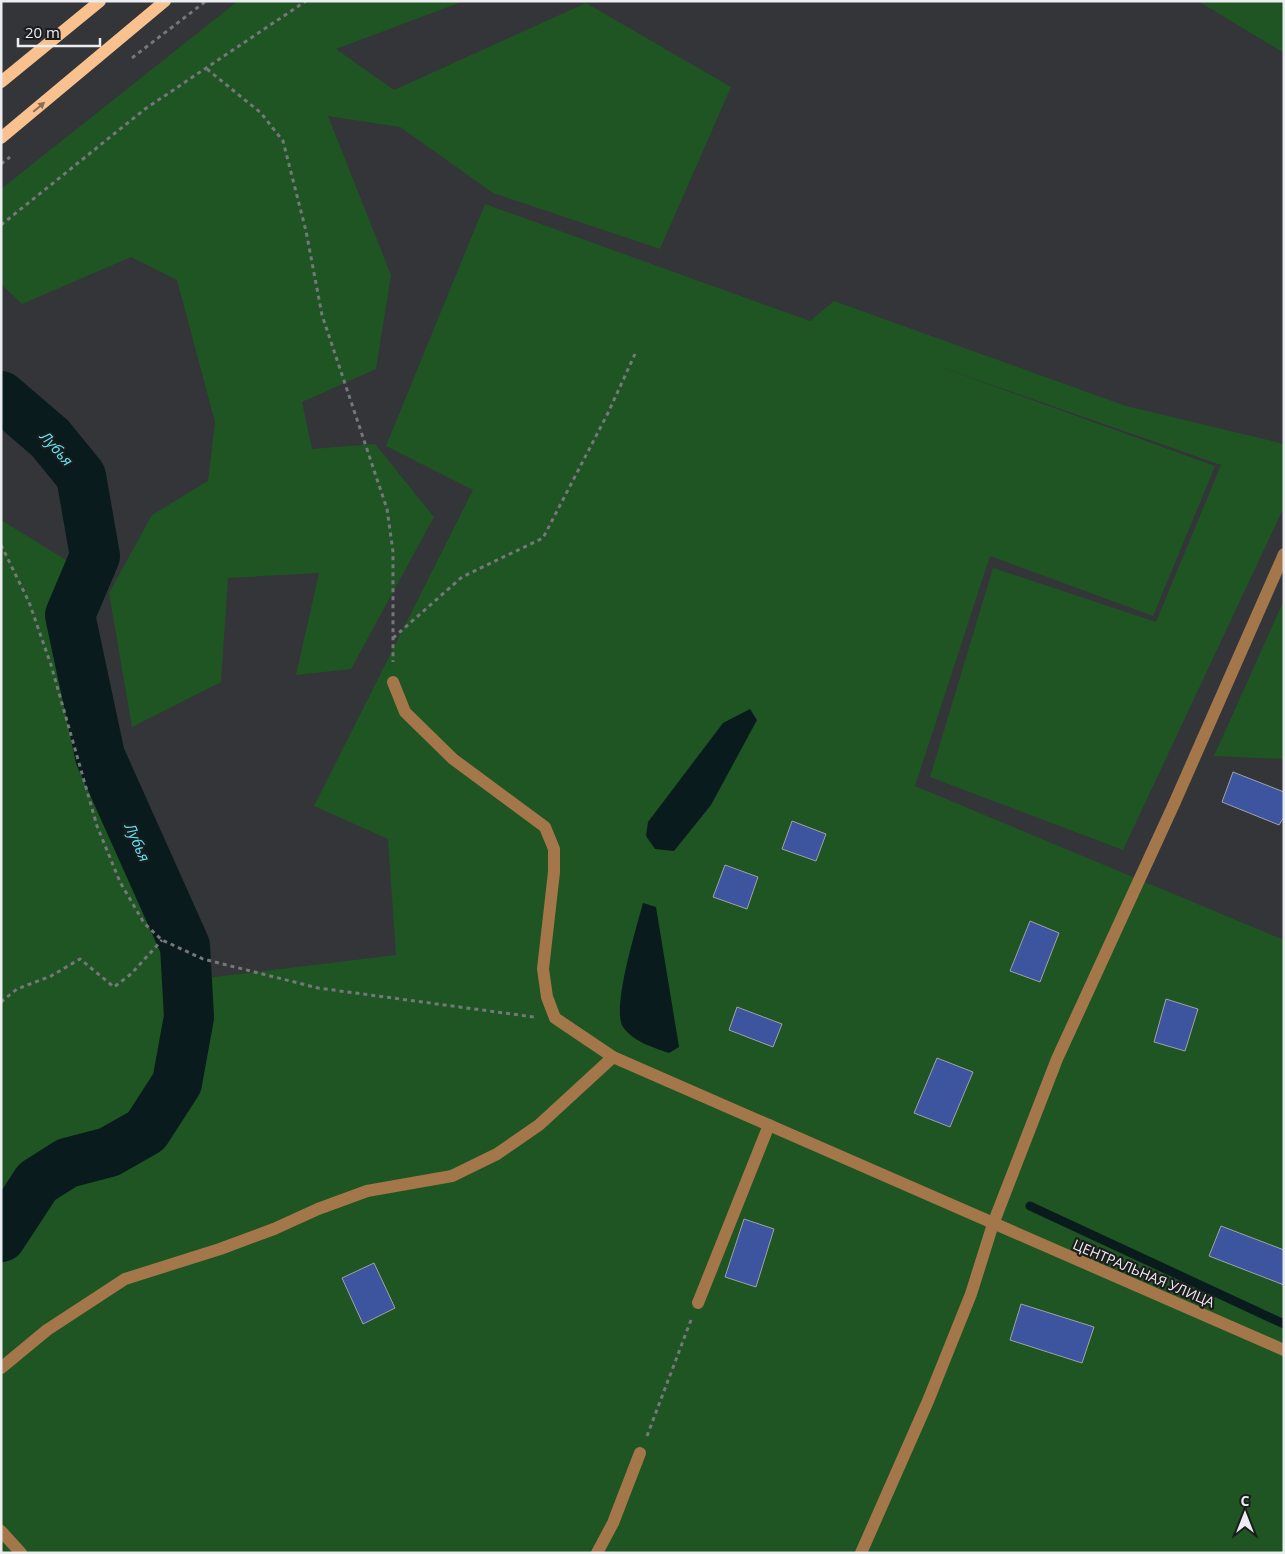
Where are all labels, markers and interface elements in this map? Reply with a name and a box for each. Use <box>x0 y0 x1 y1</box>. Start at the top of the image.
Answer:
scale bar <box>18 15 100 47</box>
text: 20 m <box>25 22 60 42</box>
one-way arrow <box>32 101 45 112</box>
water label: Лубья <box>35 426 78 470</box>
water label: Лубья <box>120 819 155 865</box>
street label: ЦЕНТРАЛЬНАЯ УЛИЦА <box>1070 1235 1218 1312</box>
north arrow <box>1220 1489 1270 1539</box>
text: С <box>1241 1491 1250 1510</box>

